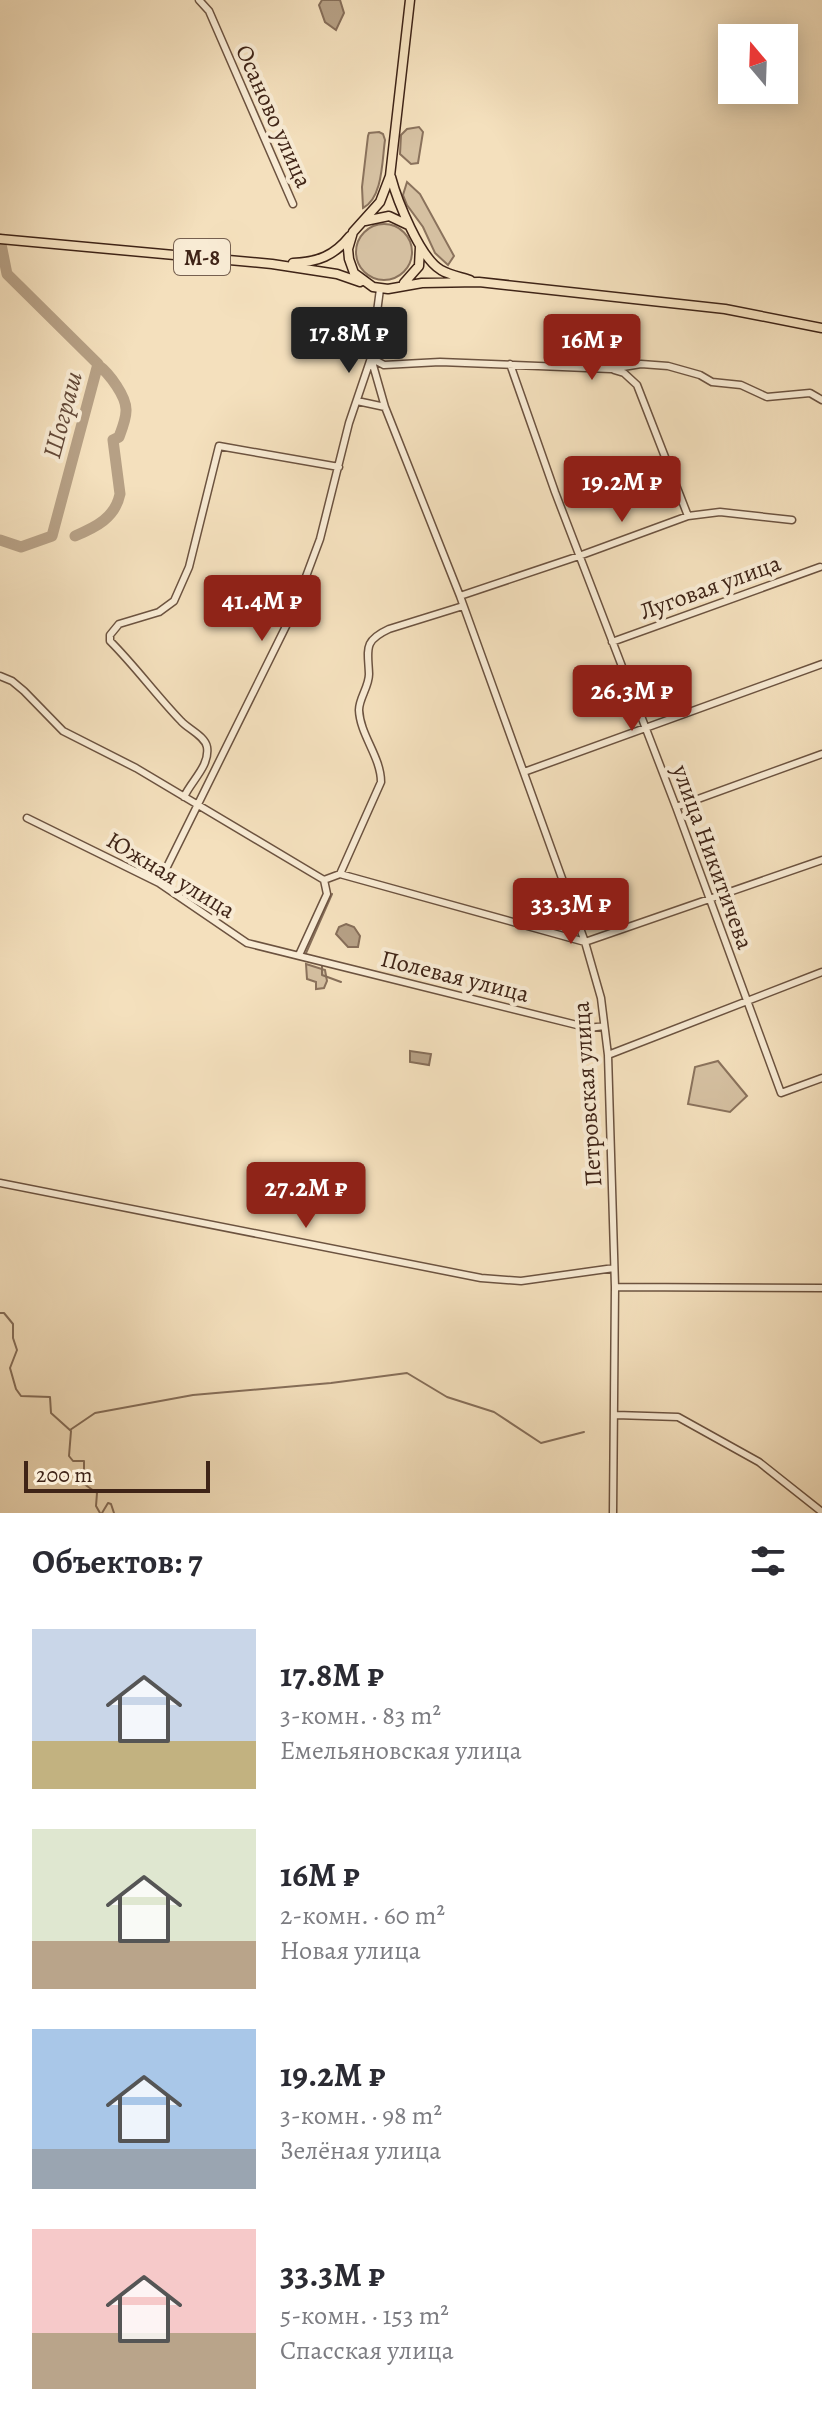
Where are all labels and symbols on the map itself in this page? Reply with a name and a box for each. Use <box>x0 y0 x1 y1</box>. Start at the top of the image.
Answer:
north arrow <box>718 24 798 104</box>
street label: Осаново улица <box>228 39 320 193</box>
road number: М-8 <box>174 239 230 275</box>
pin: 17.8M ₽ <box>275 307 423 375</box>
pin: 16M ₽ <box>536 314 648 382</box>
water label: Шограш <box>34 368 91 463</box>
pin: 19.2M ₽ <box>548 456 696 524</box>
street label: Луговая улица <box>635 547 785 627</box>
pin: 41.4M ₽ <box>188 575 336 643</box>
pin: 26.3M ₽ <box>558 665 706 733</box>
street label: улица Никитичева <box>664 759 761 954</box>
street label: Южная улица <box>101 824 241 926</box>
pin: 33.3M ₽ <box>497 878 645 946</box>
street label: Полевая улица <box>378 942 532 1010</box>
street label: Петровская улица <box>565 1000 609 1188</box>
pin: 27.2M ₽ <box>232 1162 380 1230</box>
scale bar <box>24 1457 210 1493</box>

